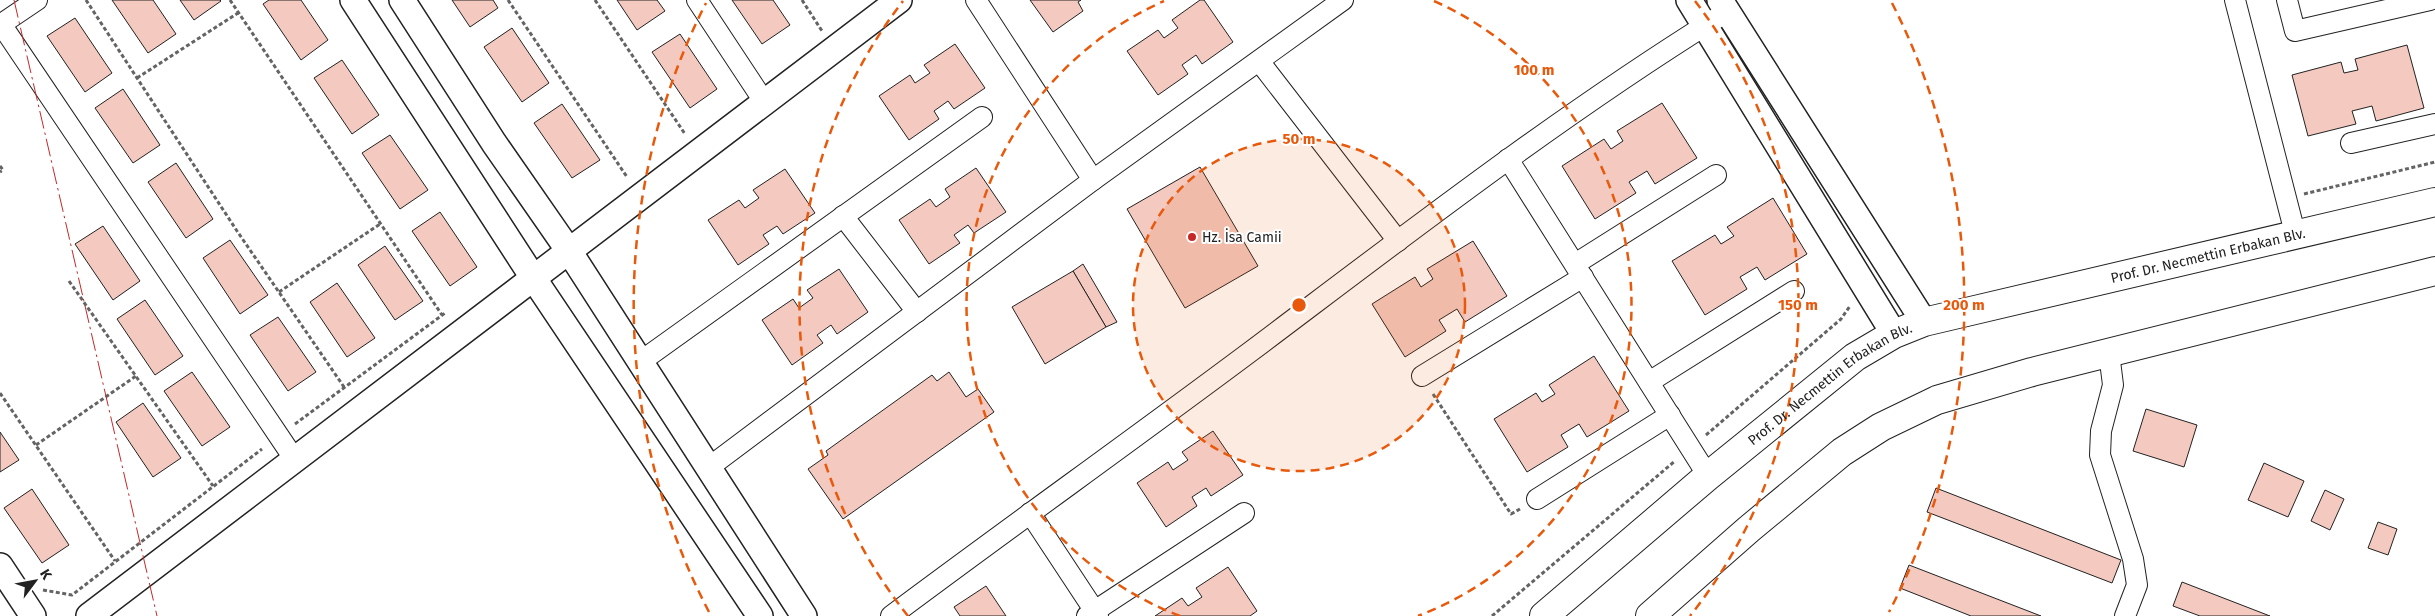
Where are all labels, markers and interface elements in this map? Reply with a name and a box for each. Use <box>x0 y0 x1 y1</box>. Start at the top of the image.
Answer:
text: 100 m <box>1514 61 1554 79</box>
text: 50 m <box>1282 130 1316 148</box>
street label: Prof. Dr. Necmettin Erbakan Blv. <box>2109 225 2307 287</box>
place label: Hz. İsa Camii <box>1202 228 1282 246</box>
marker: Hz. İsa Camii <box>1186 231 1198 243</box>
centre of rings <box>1290 296 1308 314</box>
text: 150 m <box>1778 296 1818 314</box>
text: 200 m <box>1943 296 1985 314</box>
street label: Prof. Dr. Necmettin Erbakan Blv. <box>1745 320 1915 449</box>
north arrow <box>10 556 60 606</box>
text: K <box>36 566 56 584</box>

